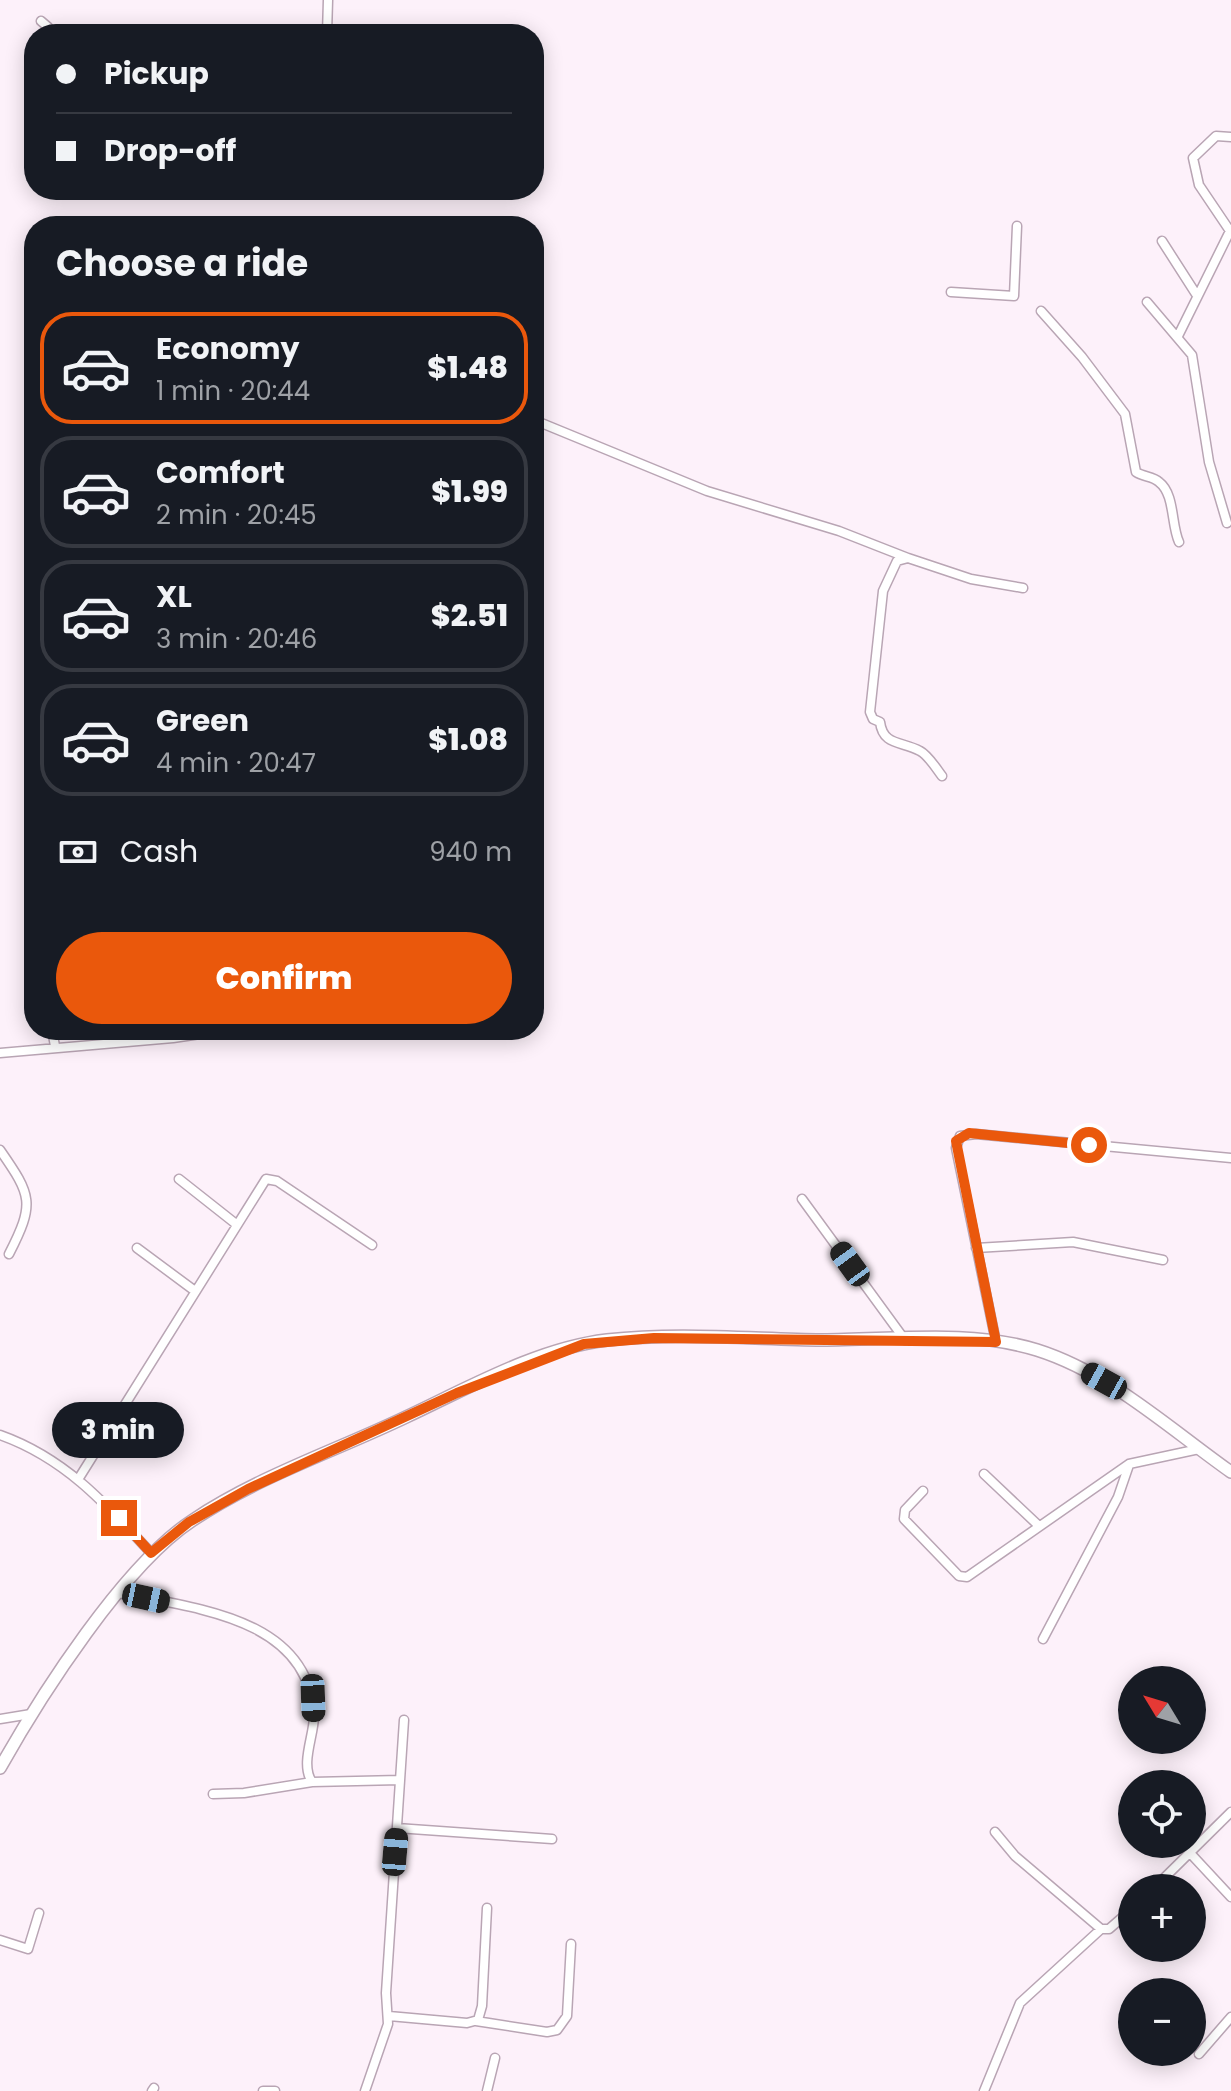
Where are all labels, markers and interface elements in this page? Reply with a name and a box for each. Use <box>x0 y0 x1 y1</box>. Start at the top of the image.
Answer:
text: Pickup <box>104 52 209 95</box>
text: Drop-off <box>104 129 236 172</box>
text: Choose a ride <box>56 238 308 289</box>
text: Economy <box>156 327 300 370</box>
icon: car <box>60 332 132 404</box>
text: $1.48 <box>427 346 508 389</box>
text: 1 min · 20:44 <box>156 373 310 409</box>
text: Comfort <box>156 451 285 494</box>
icon: car <box>60 456 132 528</box>
text: $1.99 <box>431 470 508 513</box>
text: 2 min · 20:45 <box>156 497 317 533</box>
text: XL <box>156 575 192 618</box>
icon: car <box>60 580 132 652</box>
text: $2.51 <box>431 594 508 637</box>
text: 3 min · 20:46 <box>156 621 317 657</box>
text: Green <box>156 699 249 742</box>
icon: car <box>60 704 132 776</box>
text: $1.08 <box>428 718 508 761</box>
text: 4 min · 20:47 <box>156 745 316 781</box>
icon: cash <box>56 830 100 874</box>
text: Cash <box>120 830 198 873</box>
text: 940 m <box>429 834 512 870</box>
button: Confirm <box>56 932 512 1024</box>
route start <box>1071 1127 1107 1163</box>
car <box>826 1238 874 1290</box>
car <box>1077 1359 1131 1403</box>
callout: 3 min <box>53 1402 185 1458</box>
text: 3 min <box>81 1412 155 1448</box>
route end <box>101 1500 137 1536</box>
car <box>120 1581 172 1615</box>
north arrow <box>1118 1666 1206 1754</box>
map controls <box>1118 1666 1206 2066</box>
car <box>300 1674 326 1722</box>
button: locate <box>1118 1770 1206 1858</box>
car <box>381 1827 409 1877</box>
button: + <box>1118 1874 1206 1962</box>
button: − <box>1118 1978 1206 2066</box>

